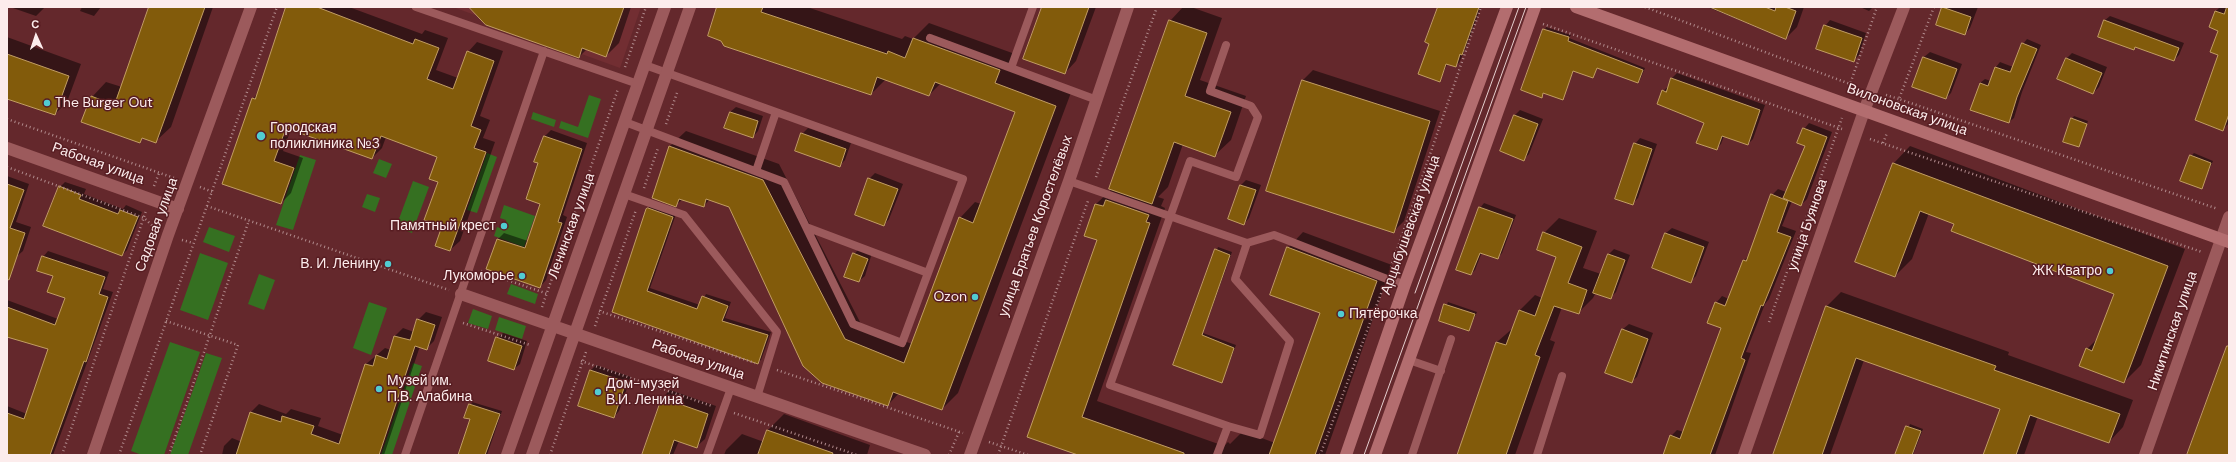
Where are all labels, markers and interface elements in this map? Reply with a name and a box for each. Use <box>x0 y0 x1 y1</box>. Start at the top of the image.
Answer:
north arrow <box>16 16 56 56</box>
text: С <box>31 17 40 31</box>
street label: Вилоновская улица <box>1844 80 1970 140</box>
place label: The Burger Out <box>55 95 153 111</box>
marker: The Burger Out <box>42 98 52 108</box>
place label: Городская поликлиника №3 <box>270 120 380 152</box>
marker: Городская поликлиника №3 <box>255 130 267 142</box>
street label: улица Братьев Коростелёвых <box>995 133 1077 319</box>
street label: Рабочая улица <box>50 140 146 188</box>
street label: Арцыбушевская улица <box>1378 153 1444 297</box>
street label: Ленинская улица <box>545 171 599 281</box>
street label: Садовая улица <box>132 176 182 274</box>
street label: улица Буянова <box>1784 177 1832 273</box>
place label: Памятный крест <box>390 218 496 234</box>
marker: Памятный крест <box>499 221 509 231</box>
place label: В. И. Ленину <box>300 256 380 272</box>
marker: В. И. Ленину <box>383 259 393 269</box>
place label: ЖК Кватро <box>2032 263 2102 279</box>
marker: ЖК Кватро <box>2105 266 2115 276</box>
place label: Лукоморье <box>443 268 514 284</box>
street label: Никитинская улица <box>2145 269 2201 393</box>
marker: Лукоморье <box>517 271 527 281</box>
place label: Ozon <box>933 289 967 305</box>
marker: Ozon <box>970 292 980 302</box>
place label: Пятёрочка <box>1349 306 1418 322</box>
marker: Пятёрочка <box>1336 309 1346 319</box>
street label: Рабочая улица <box>649 336 747 384</box>
place label: Музей им. П.В. Алабина <box>387 373 472 406</box>
place label: Дом-музей В.И. Ленина <box>606 376 683 408</box>
marker: Музей им. П.В. Алабина <box>374 384 384 394</box>
marker: Дом-музей В.И. Ленина <box>593 387 603 397</box>

